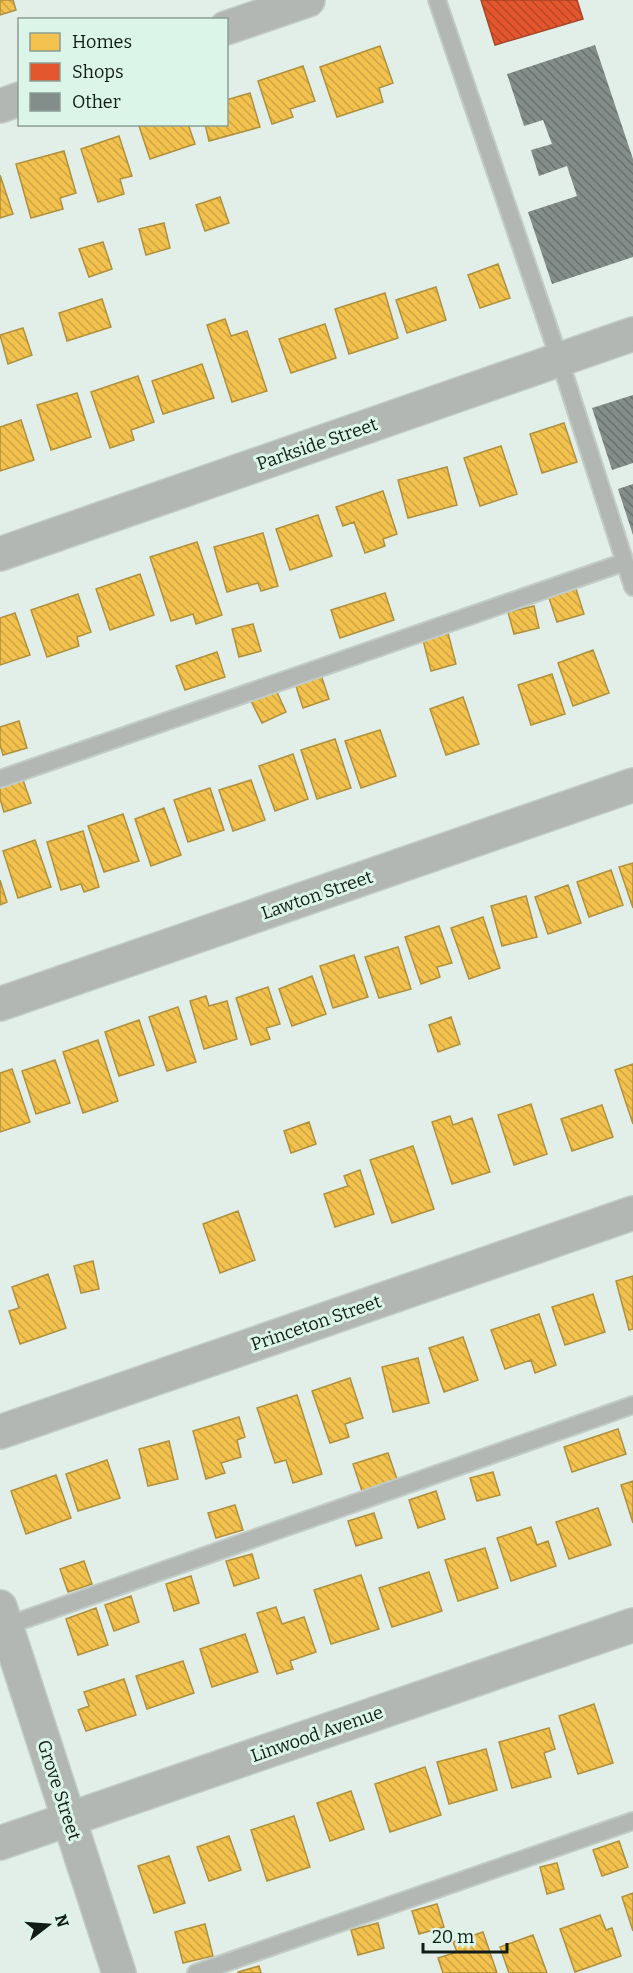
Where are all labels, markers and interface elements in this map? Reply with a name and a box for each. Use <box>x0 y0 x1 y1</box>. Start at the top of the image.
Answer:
legend <box>18 18 228 126</box>
text: Homes <box>72 31 132 53</box>
text: Shops <box>72 61 124 83</box>
text: Other <box>72 91 121 113</box>
street label: Parkside Street <box>254 413 381 475</box>
street label: Lawton Street <box>259 866 376 924</box>
street label: Princeton Street <box>248 1290 384 1356</box>
street label: Linwood Avenue <box>248 1701 386 1767</box>
street label: Grove Street <box>32 1737 86 1843</box>
north arrow <box>18 1895 78 1955</box>
text: N <box>51 1912 73 1929</box>
scale bar <box>423 1916 507 1954</box>
text: 20 m <box>432 1926 474 1948</box>

